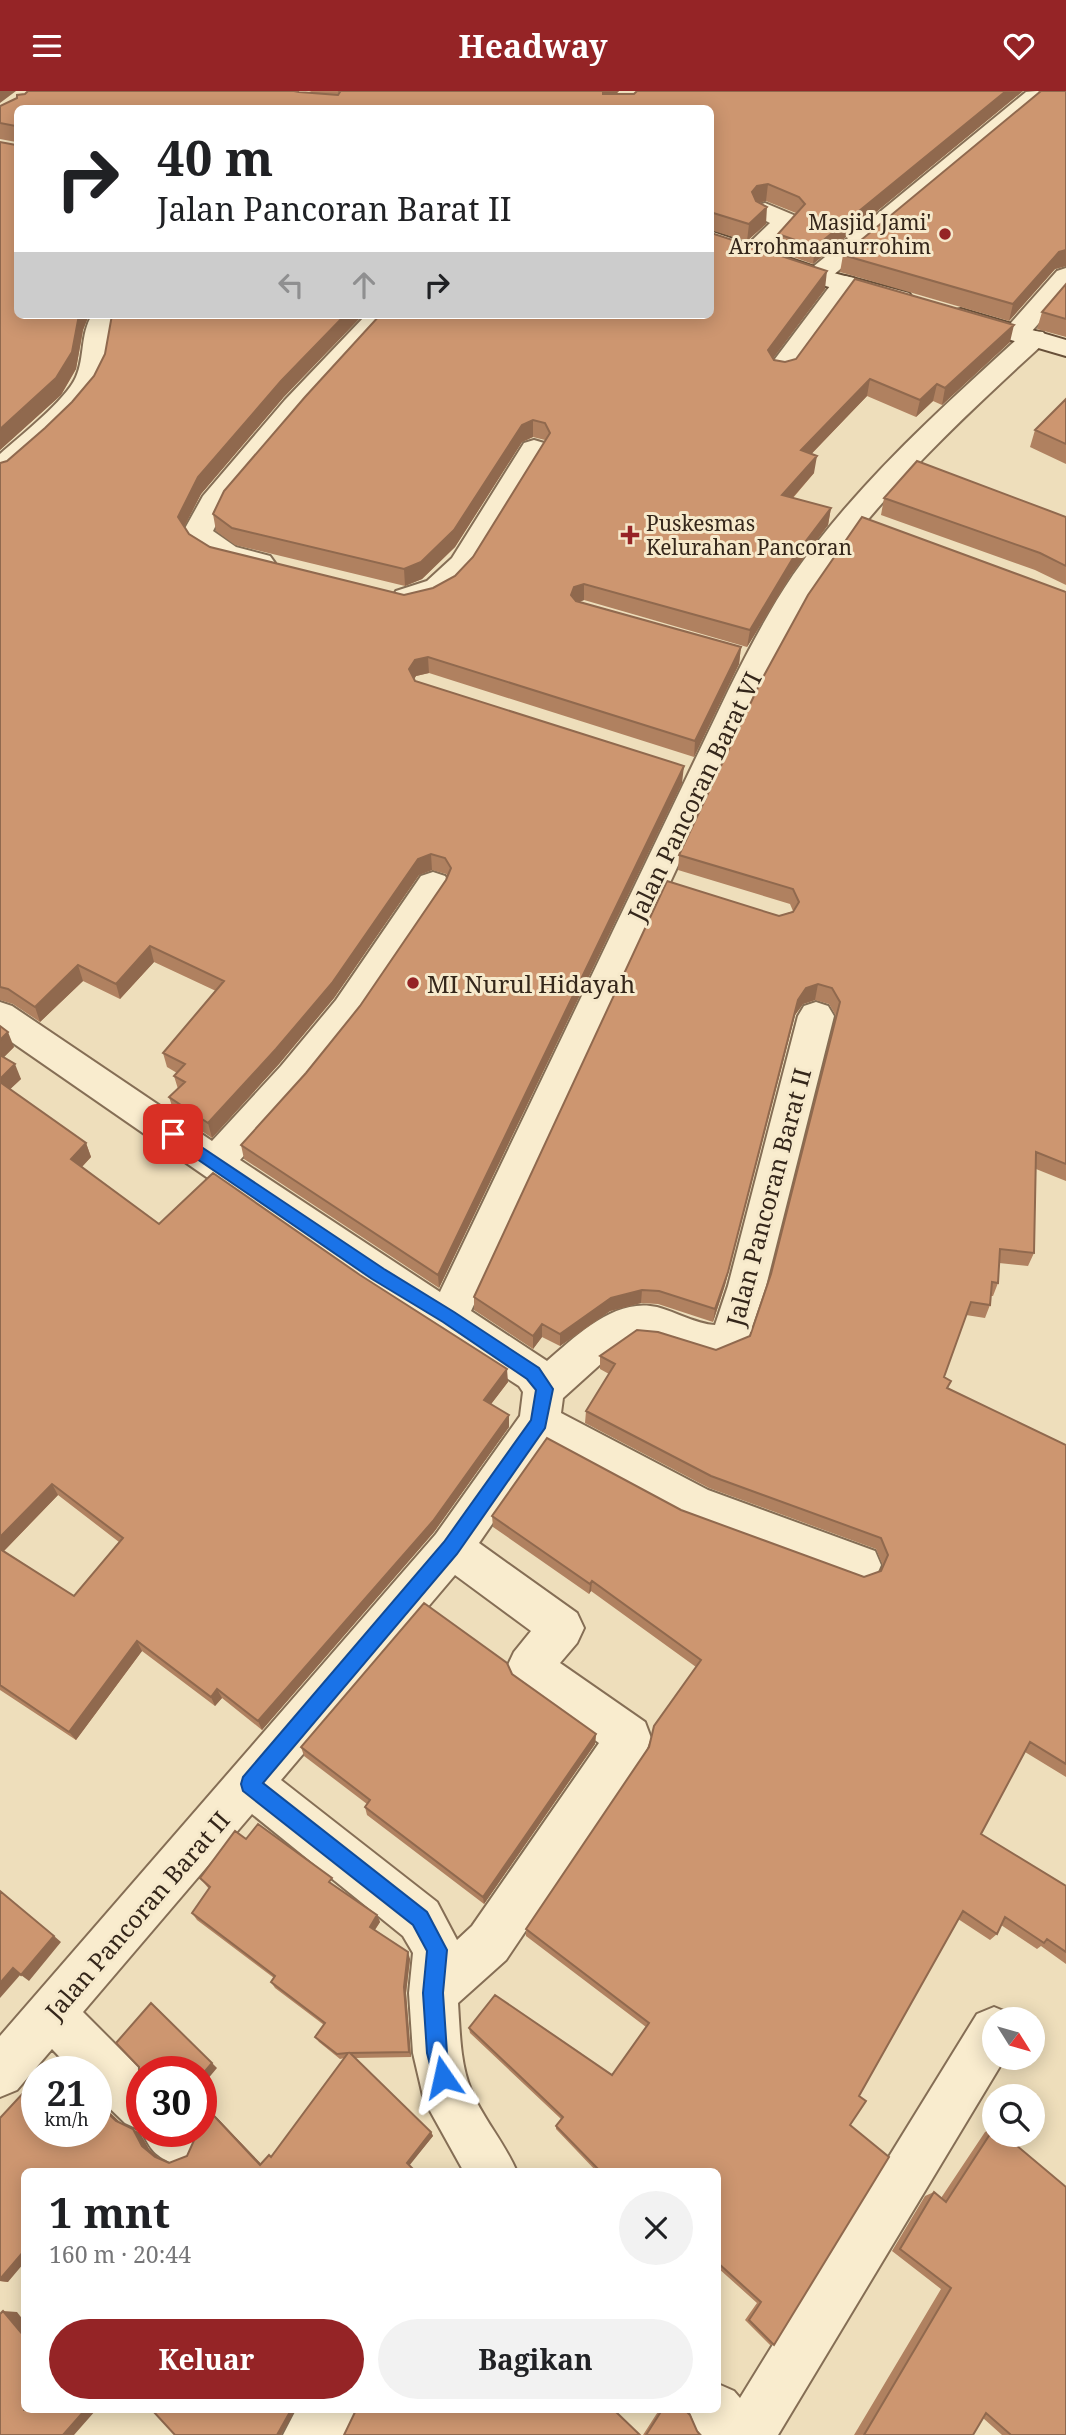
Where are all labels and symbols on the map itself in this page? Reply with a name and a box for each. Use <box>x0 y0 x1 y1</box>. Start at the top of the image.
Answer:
place label: Masjid Jami' Arrohmaanurrohim <box>729 208 931 260</box>
marker: Masjid Jami' Arrohmaanurrohim <box>937 226 953 242</box>
place label: Puskesmas Kelurahan Pancoran <box>646 509 852 561</box>
marker: Puskesmas Kelurahan Pancoran <box>620 525 640 545</box>
street label: Jalan Pancoran Barat VI <box>619 666 769 927</box>
place label: MI Nurul Hidayah <box>427 967 635 1000</box>
marker: MI Nurul Hidayah <box>405 975 421 991</box>
street label: Jalan Pancoran Barat II <box>717 1064 818 1331</box>
pin <box>143 1104 203 1164</box>
street label: Jalan Pancoran Barat II <box>37 1804 237 2027</box>
north arrow <box>982 2007 1045 2070</box>
position arrow <box>406 2040 480 2114</box>
speed limit sign: 30 <box>126 2056 217 2147</box>

